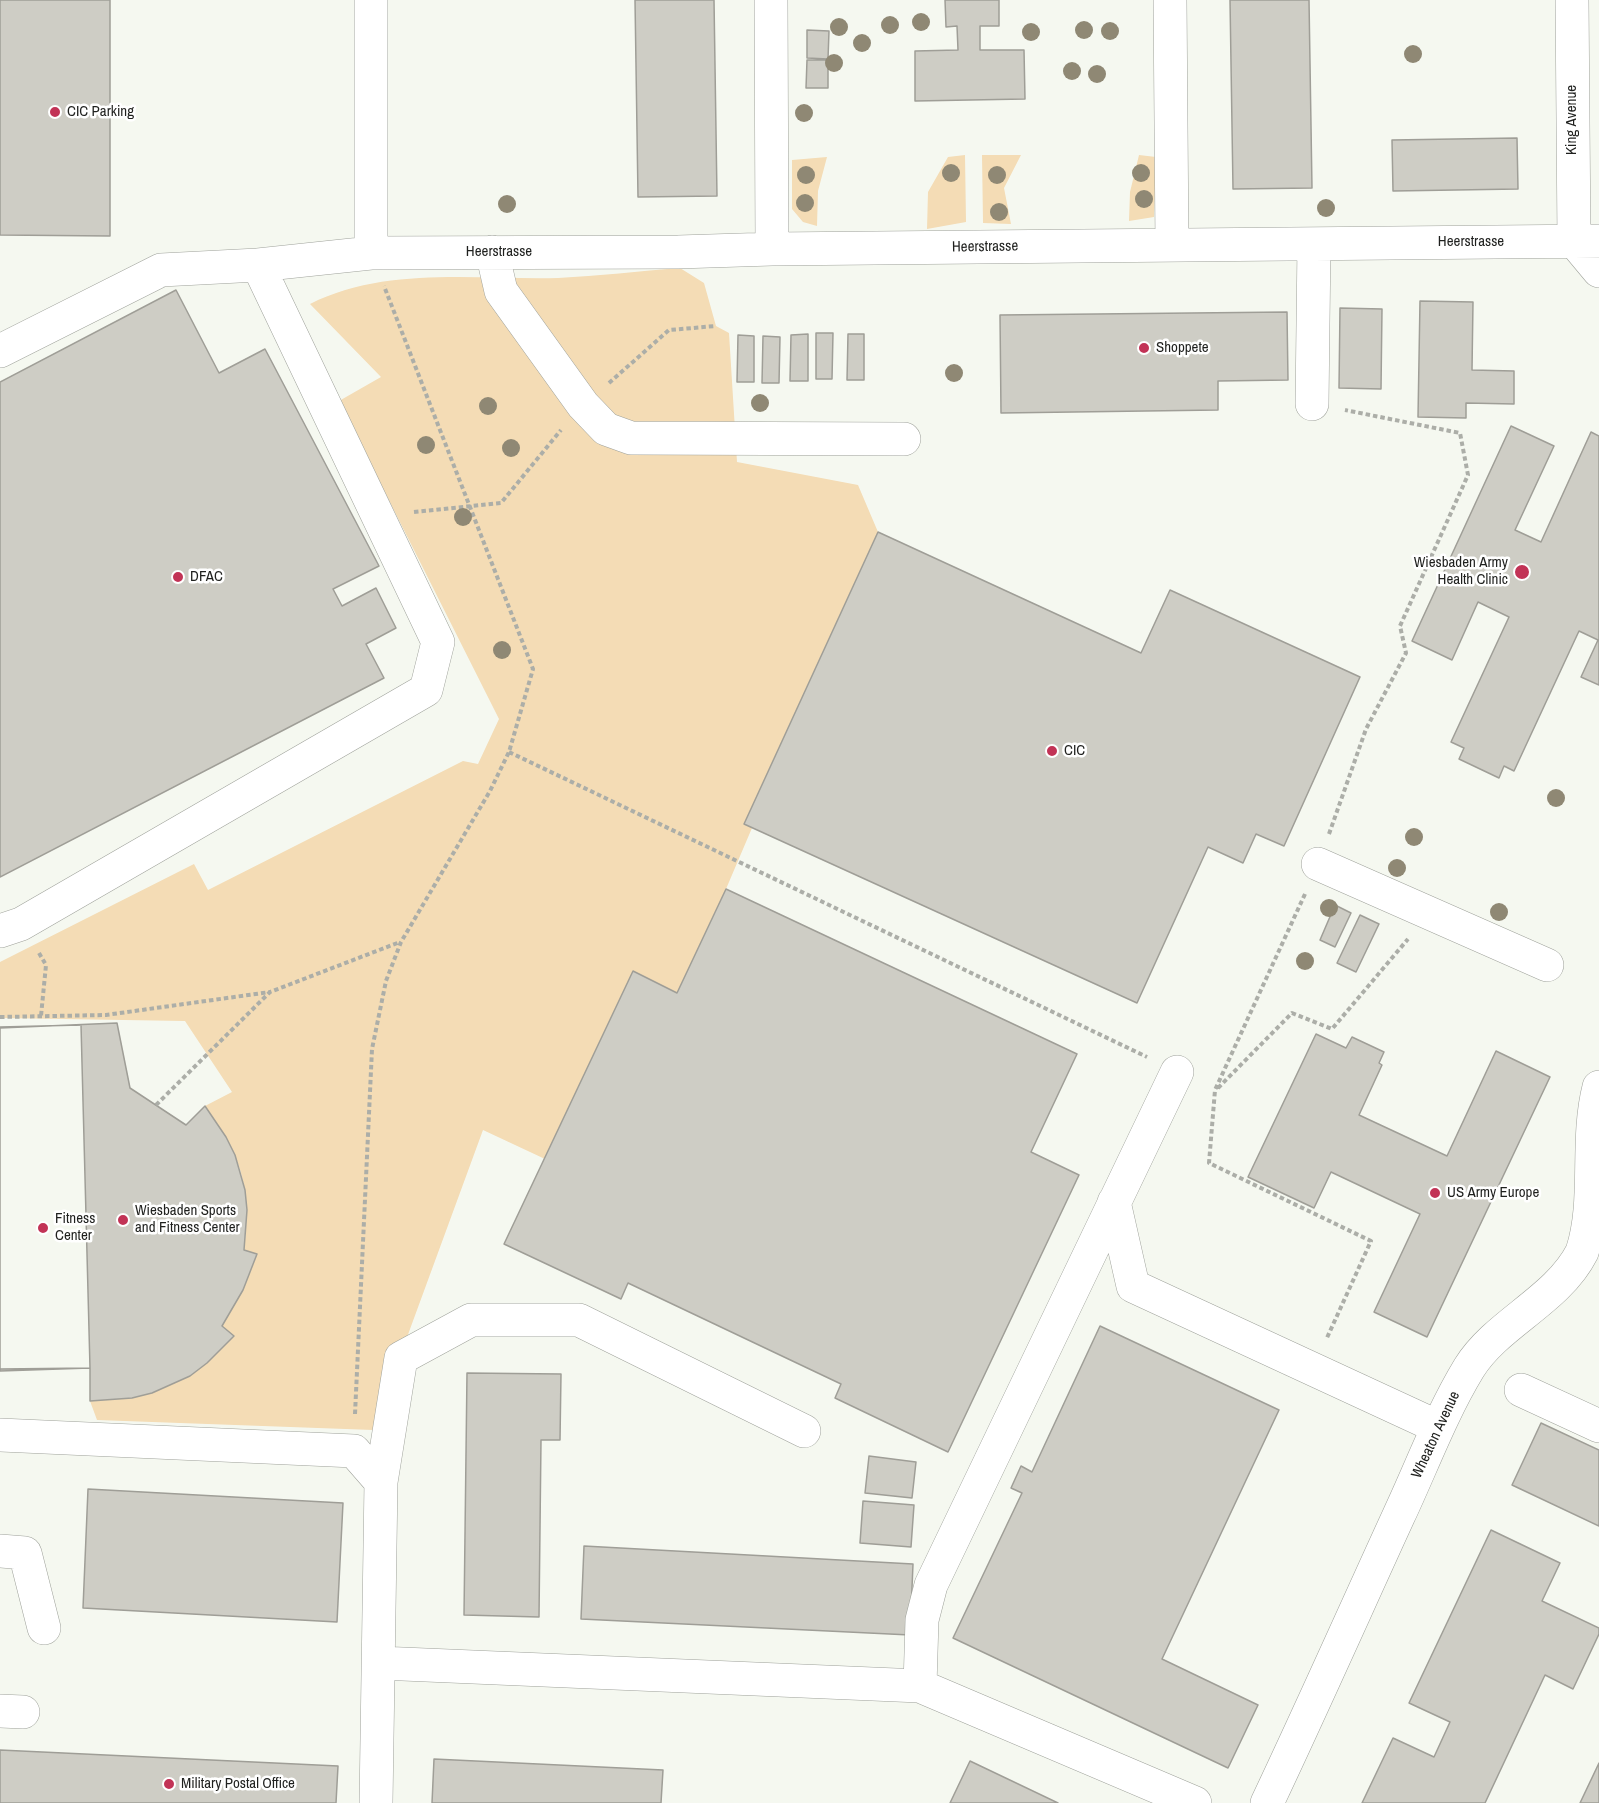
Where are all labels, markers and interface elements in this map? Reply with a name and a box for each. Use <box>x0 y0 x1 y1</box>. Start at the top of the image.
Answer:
street label: King Avenue <box>1563 85 1581 155</box>
place label: CIC Parking <box>67 103 134 121</box>
marker: CIC Parking <box>48 105 62 119</box>
street label: Heerstrasse <box>1438 233 1504 251</box>
street label: Heerstrasse <box>952 237 1018 257</box>
street label: Heerstrasse <box>466 243 532 261</box>
place label: Shoppete <box>1156 339 1209 357</box>
marker: Shoppete <box>1137 341 1151 355</box>
place label: Wiesbaden Army Health Clinic <box>1414 554 1508 589</box>
marker: Wiesbaden Army Health Clinic <box>1513 563 1531 581</box>
place label: DFAC <box>190 568 223 586</box>
marker: DFAC <box>171 570 185 584</box>
place label: CIC <box>1064 742 1085 760</box>
marker: CIC <box>1045 744 1059 758</box>
place label: US Army Europe <box>1447 1184 1539 1202</box>
marker: US Army Europe <box>1428 1186 1442 1200</box>
place label: Wiesbaden Sports and Fitness Center <box>135 1202 240 1237</box>
place label: Fitness Center <box>55 1210 95 1245</box>
marker: Wiesbaden Sports and Fitness Center <box>116 1213 130 1227</box>
marker: Fitness Center <box>36 1221 50 1235</box>
street label: Wheaton Avenue <box>1408 1389 1464 1481</box>
place label: Military Postal Office <box>181 1775 295 1793</box>
marker: Military Postal Office <box>162 1777 176 1791</box>

